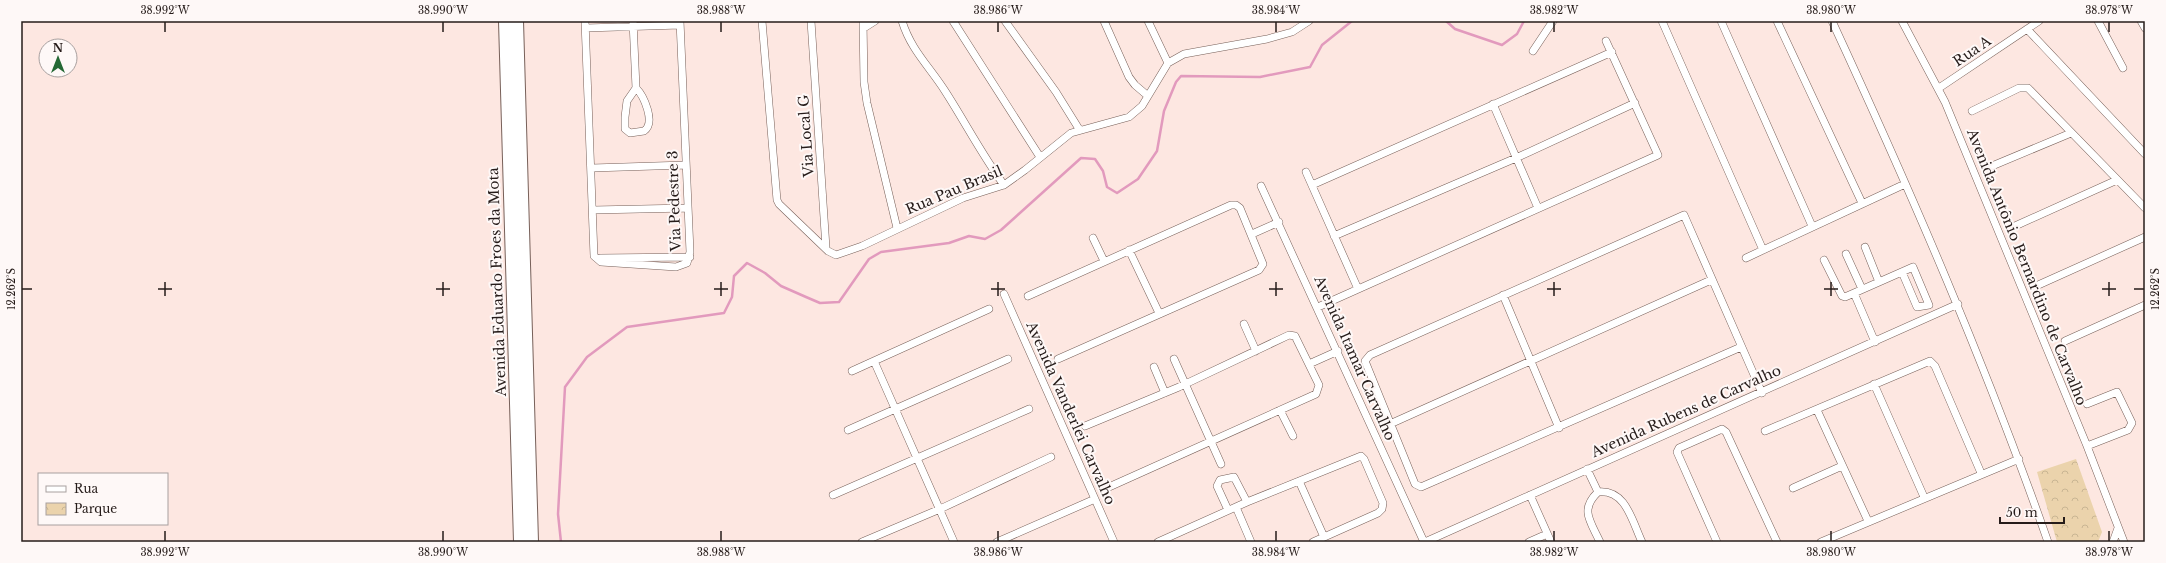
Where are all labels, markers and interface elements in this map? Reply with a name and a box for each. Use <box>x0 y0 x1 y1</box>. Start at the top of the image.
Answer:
text: 38.992°W <box>140 4 190 17</box>
text: 38.990°W <box>418 4 468 17</box>
text: 38.988°W <box>697 4 746 17</box>
text: 38.986°W <box>973 4 1023 17</box>
text: 38.984°W <box>1252 4 1300 17</box>
text: 38.982°W <box>1530 4 1579 17</box>
text: 38.980°W <box>1806 4 1856 17</box>
text: 38.978°W <box>2085 4 2133 17</box>
street label: Rua A <box>1949 32 1995 70</box>
north arrow <box>38 38 78 78</box>
text: N <box>53 41 64 55</box>
street label: Via Local G <box>794 94 818 179</box>
street label: Avenida Antônio Bernardino de Carvalho <box>1963 125 2091 408</box>
street label: Via Pedestre 3 <box>663 150 685 253</box>
street label: Rua Pau Brasil <box>903 161 1006 219</box>
street label: Avenida Eduardo Froes da Mota <box>484 167 510 398</box>
text: 12.262°S <box>5 268 18 310</box>
text: 12.262°S <box>2149 268 2162 310</box>
street label: Avenida Itamar Carvalho <box>1310 272 1400 443</box>
street label: Avenida Vanderlei Carvalho <box>1022 318 1120 508</box>
street label: Avenida Rubens de Carvalho <box>1587 361 1784 462</box>
legend <box>38 473 168 525</box>
text: Rua <box>74 481 98 496</box>
scale bar <box>2000 499 2064 525</box>
text: Parque <box>74 501 117 516</box>
text: 50 m <box>2006 505 2038 520</box>
text: 38.992°W <box>140 546 190 559</box>
text: 38.990°W <box>418 546 468 559</box>
text: 38.988°W <box>697 546 746 559</box>
text: 38.986°W <box>973 546 1023 559</box>
text: 38.984°W <box>1252 546 1300 559</box>
text: 38.982°W <box>1530 546 1579 559</box>
text: 38.980°W <box>1806 546 1856 559</box>
text: 38.978°W <box>2085 546 2133 559</box>

